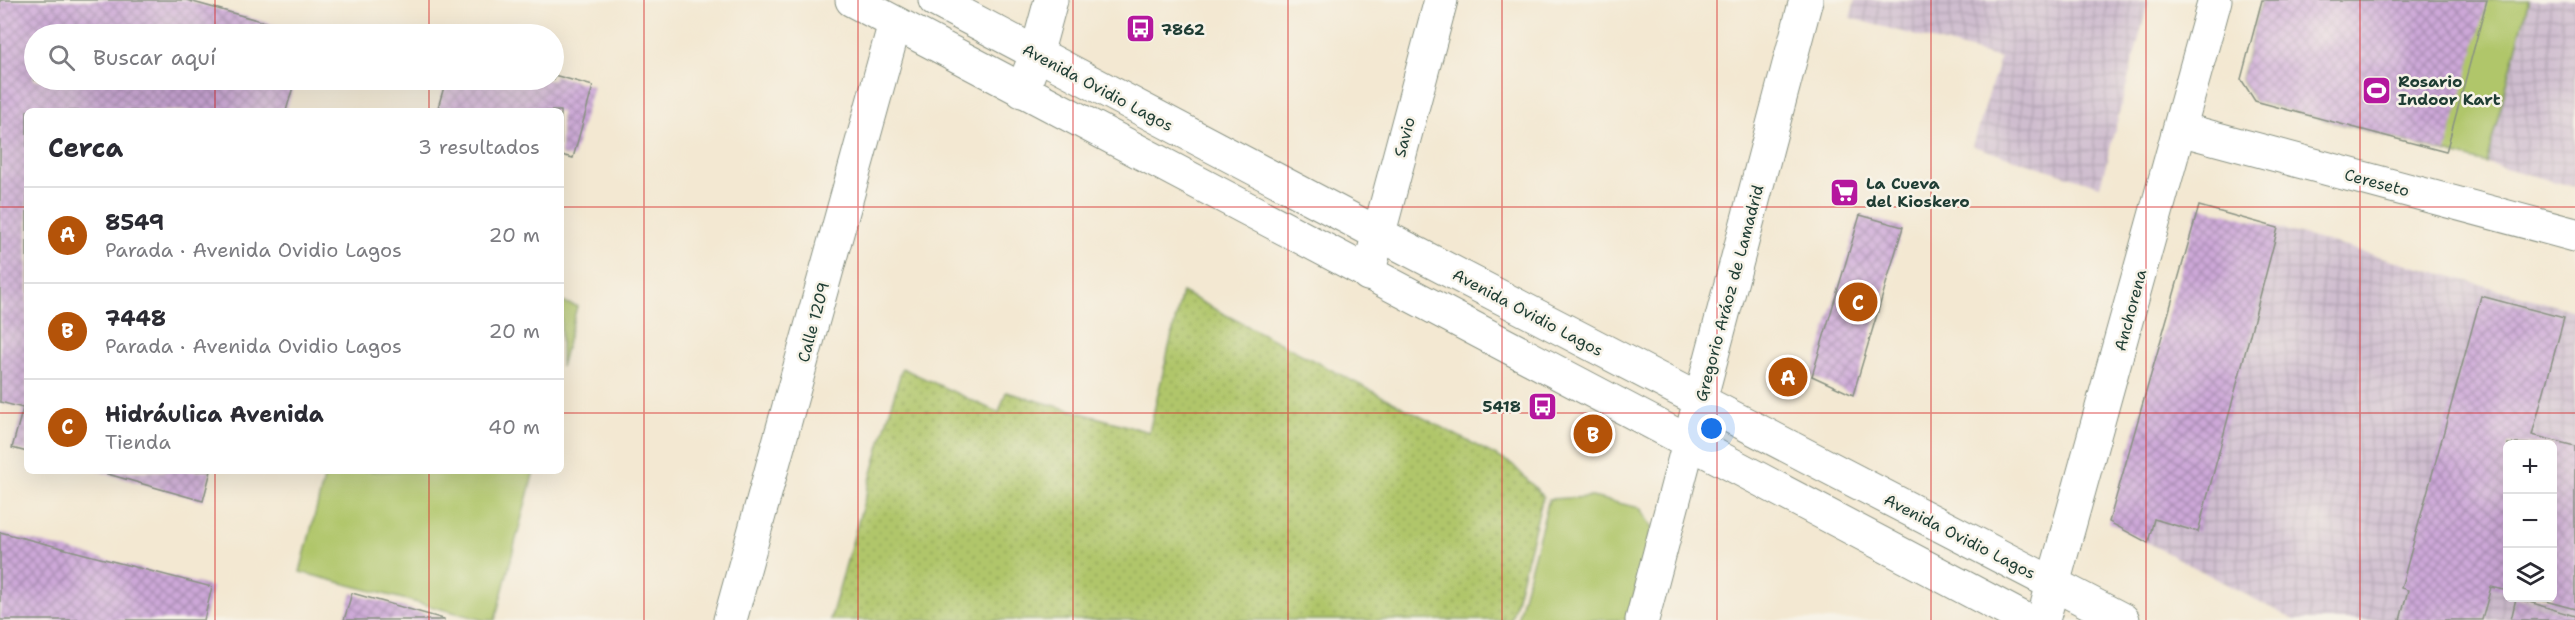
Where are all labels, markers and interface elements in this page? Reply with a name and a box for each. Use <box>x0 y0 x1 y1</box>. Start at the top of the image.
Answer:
bus stop icon: 7862 <box>1124 13 1156 45</box>
place label: 7862 <box>1161 19 1205 40</box>
search box <box>24 24 564 90</box>
street label: Avenida Ovidio Lagos <box>1019 39 1177 136</box>
icon: search <box>45 41 78 74</box>
text: Buscar aquí <box>93 43 216 72</box>
place label: Rosario Indoor Kart <box>2398 71 2501 110</box>
sports icon: Rosario Indoor Kart <box>2361 74 2393 106</box>
street label: Savio <box>1389 115 1420 159</box>
text: Cerca <box>48 130 123 165</box>
text: 3 resultados <box>418 134 540 160</box>
street label: Cereseto <box>2342 164 2412 201</box>
place label: La Cueva del Kioskero <box>1866 173 1970 212</box>
supermarket icon: La Cueva del Kioskero <box>1829 176 1861 208</box>
street label: Gregorio Aráoz de Lamadrid <box>1690 182 1769 404</box>
text: 8549 <box>105 208 164 237</box>
text: A <box>60 222 75 248</box>
text: 20 m <box>489 222 540 248</box>
text: Parada · Avenida Ovidio Lagos <box>105 237 402 263</box>
street label: Avenida Ovidio Lagos <box>1449 264 1607 361</box>
street label: Anchorena <box>2110 267 2151 353</box>
street label: Calle 1209 <box>793 280 834 364</box>
pin: C <box>1838 280 1878 324</box>
text: 7448 <box>105 304 166 333</box>
text: B <box>61 318 74 344</box>
text: 20 m <box>489 318 540 344</box>
text: Parada · Avenida Ovidio Lagos <box>105 333 402 359</box>
pin: A <box>1768 354 1808 400</box>
bus stop icon: 5418 <box>1526 390 1558 422</box>
place label: 5418 <box>1482 396 1521 417</box>
text: Hidráulica Avenida <box>105 400 324 429</box>
pin: B <box>1574 412 1612 456</box>
text: C <box>61 414 74 440</box>
text: 40 m <box>488 414 540 440</box>
your location <box>1697 414 1726 443</box>
text: Tienda <box>105 429 171 455</box>
map controls <box>2503 440 2557 602</box>
button: + <box>2503 440 2557 494</box>
street label: Avenida Ovidio Lagos <box>1880 489 2039 584</box>
button: − <box>2503 494 2557 548</box>
button: layers <box>2503 548 2557 602</box>

